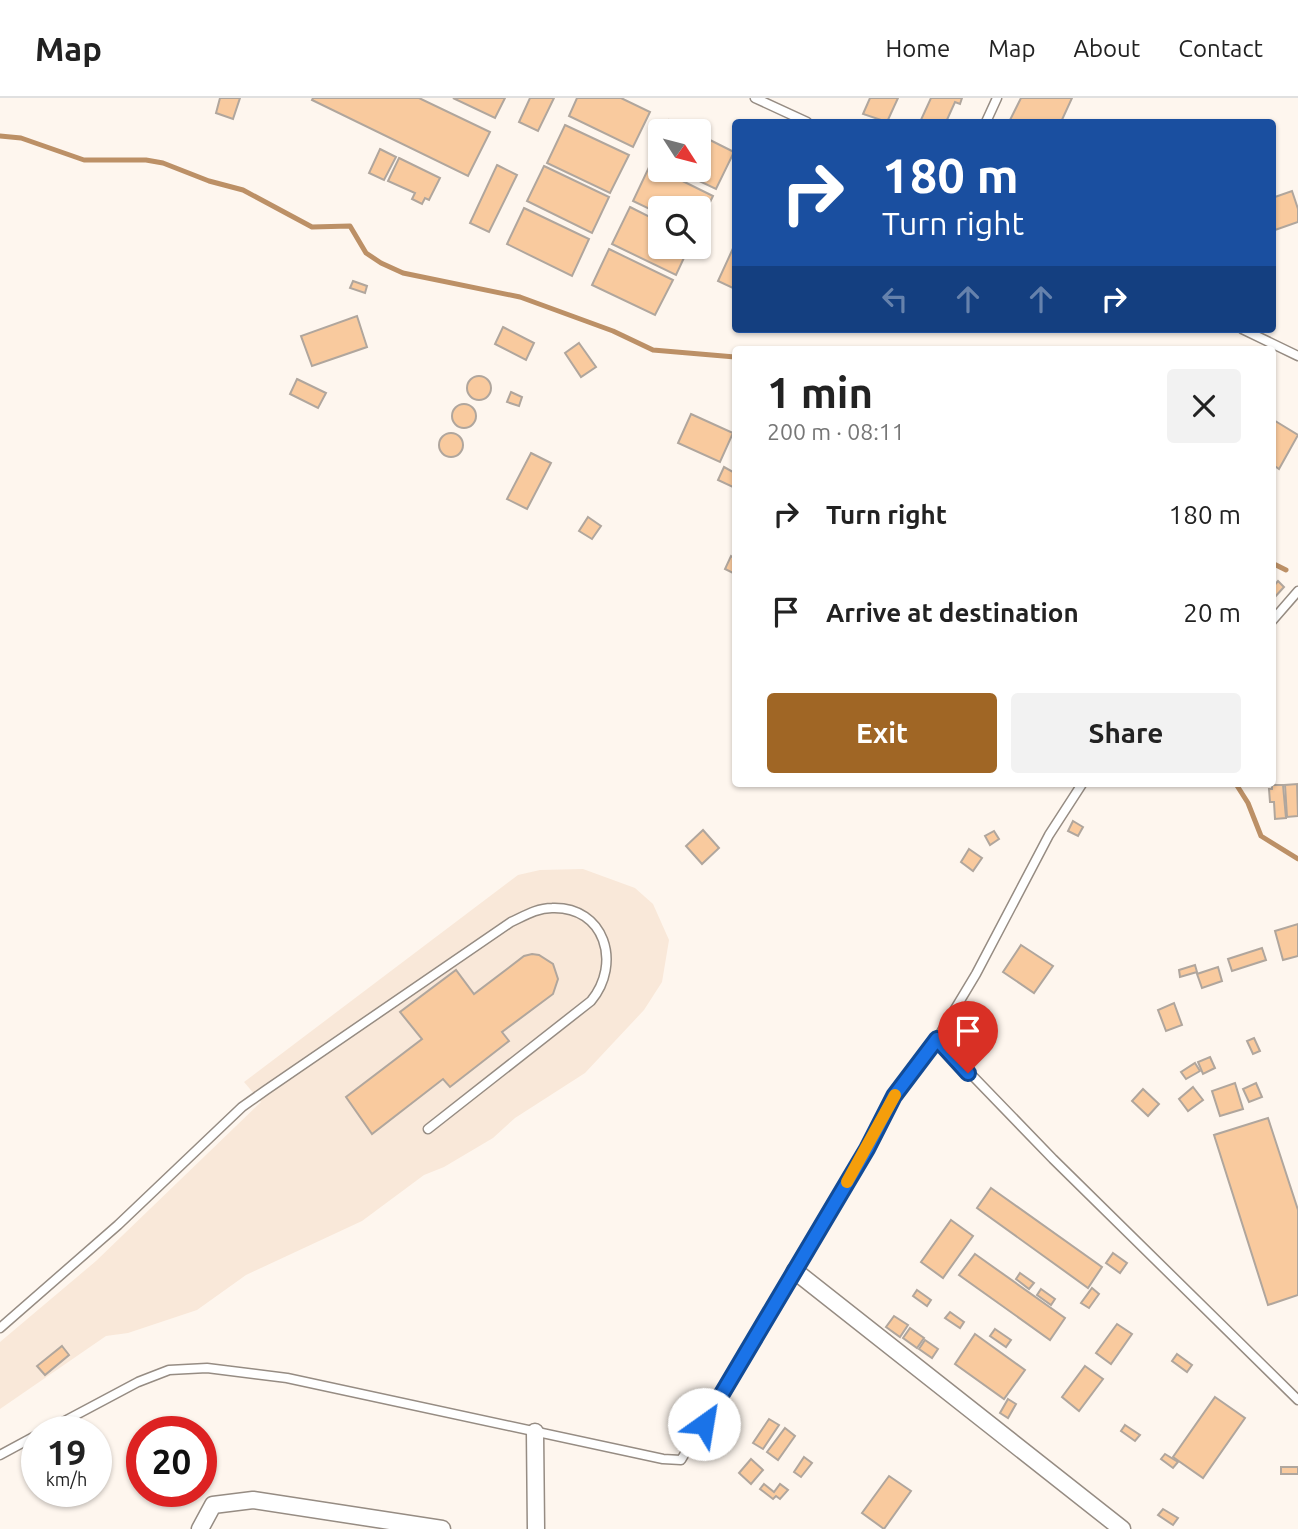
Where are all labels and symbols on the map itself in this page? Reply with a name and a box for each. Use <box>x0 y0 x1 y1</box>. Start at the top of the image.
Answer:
north arrow <box>648 119 710 182</box>
pin <box>938 1001 998 1073</box>
position arrow <box>667 1387 741 1461</box>
speed limit sign: 20 <box>126 1416 217 1507</box>

